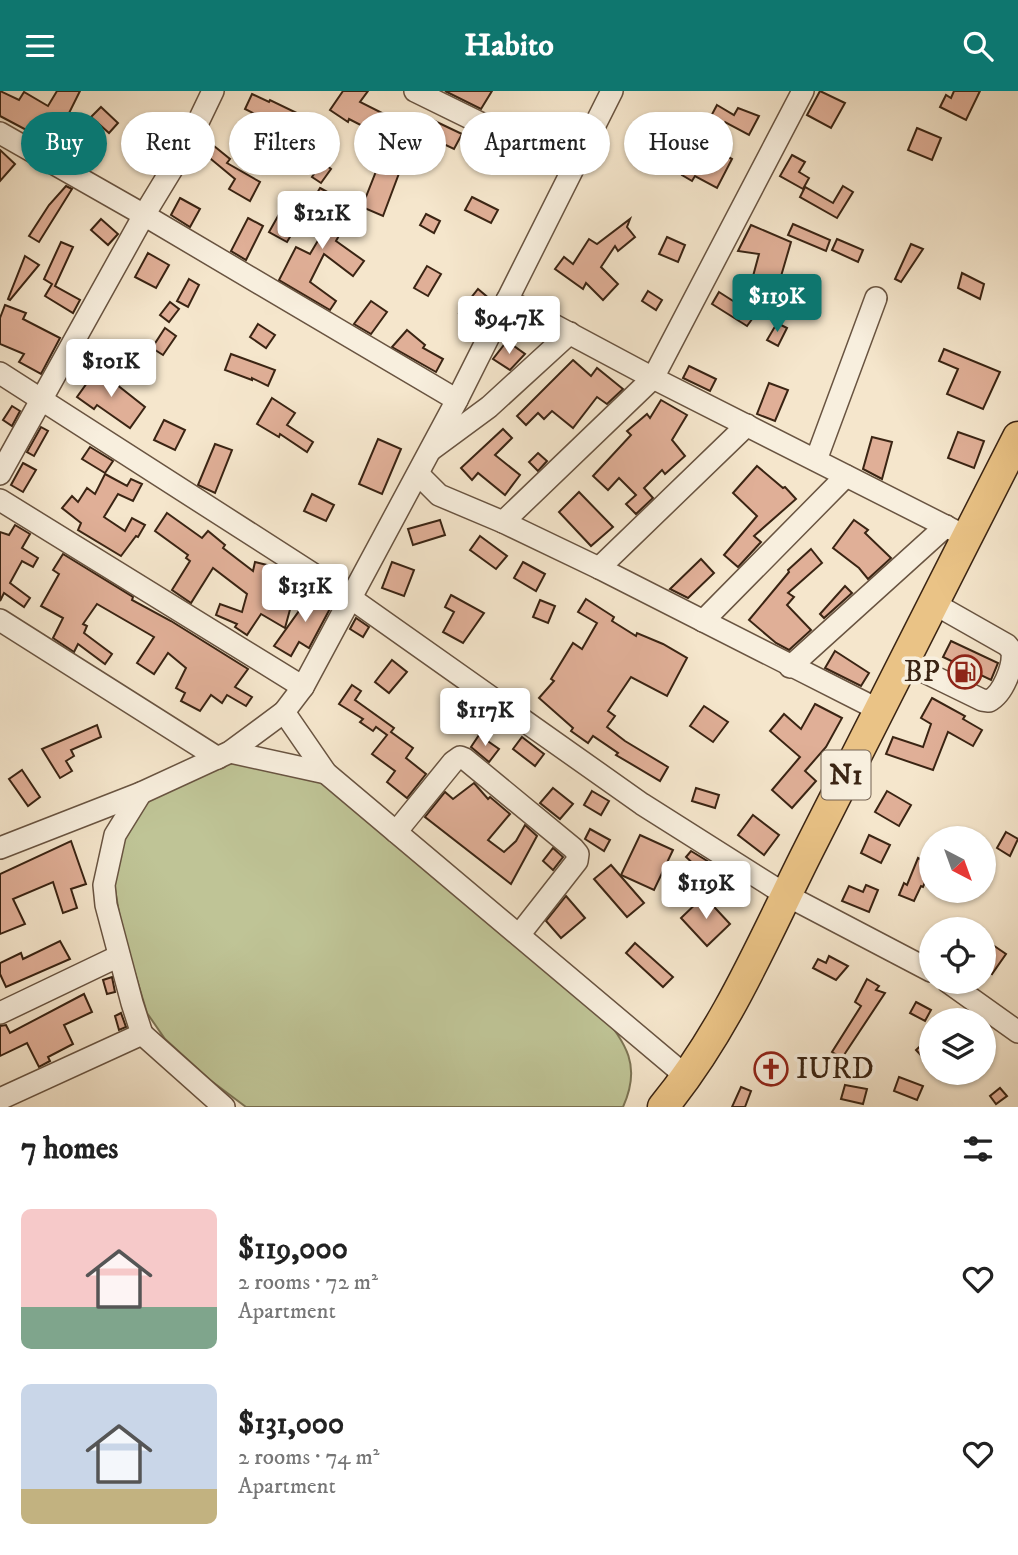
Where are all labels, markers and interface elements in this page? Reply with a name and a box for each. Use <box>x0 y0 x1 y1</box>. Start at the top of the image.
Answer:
text: Habito <box>464 26 554 66</box>
icon: menu <box>21 27 59 65</box>
icon: search <box>959 27 997 65</box>
chip: Buy <box>21 112 107 175</box>
chip: Rent <box>121 112 215 175</box>
chip: Filters <box>229 112 340 175</box>
chip: New <box>354 112 446 175</box>
chip: Apartment <box>460 112 610 175</box>
chip: House <box>624 112 733 175</box>
pin: $121K <box>273 191 371 251</box>
text: $121K <box>294 199 350 228</box>
pin: $119K <box>728 275 826 334</box>
text: $119K <box>748 282 806 311</box>
pin: $94.7K <box>452 296 566 356</box>
text: $94.7K <box>474 304 544 333</box>
pin: $101K <box>62 339 160 399</box>
text: $101K <box>82 347 140 376</box>
pin: $131K <box>256 565 354 624</box>
text: $131K <box>278 572 332 601</box>
fuel station icon: BP <box>946 653 984 691</box>
place label: BP <box>904 654 940 691</box>
pin: $117K <box>436 689 534 748</box>
text: $117K <box>456 696 514 725</box>
road number: N1 <box>822 751 870 799</box>
north arrow <box>919 826 996 903</box>
map controls <box>919 826 996 1085</box>
pin: $119K <box>657 861 755 921</box>
text: $119K <box>677 869 735 898</box>
button: locate <box>919 917 996 994</box>
button: layers <box>919 1008 996 1085</box>
church icon: IURD <box>752 1050 790 1088</box>
place label: IURD <box>796 1051 874 1088</box>
icon: filters <box>959 1130 997 1168</box>
text: 7 homes <box>21 1131 118 1168</box>
text: $119,000 <box>238 1231 348 1268</box>
icon: home <box>77 1237 161 1321</box>
icon: heart <box>959 1260 997 1298</box>
text: 2 rooms · 72 m² <box>238 1268 378 1297</box>
text: Apartment <box>238 1297 336 1326</box>
text: $131,000 <box>238 1406 344 1443</box>
icon: home <box>77 1412 161 1496</box>
icon: heart <box>959 1435 997 1473</box>
text: 2 rooms · 74 m² <box>238 1443 379 1472</box>
text: Apartment <box>238 1472 336 1501</box>

